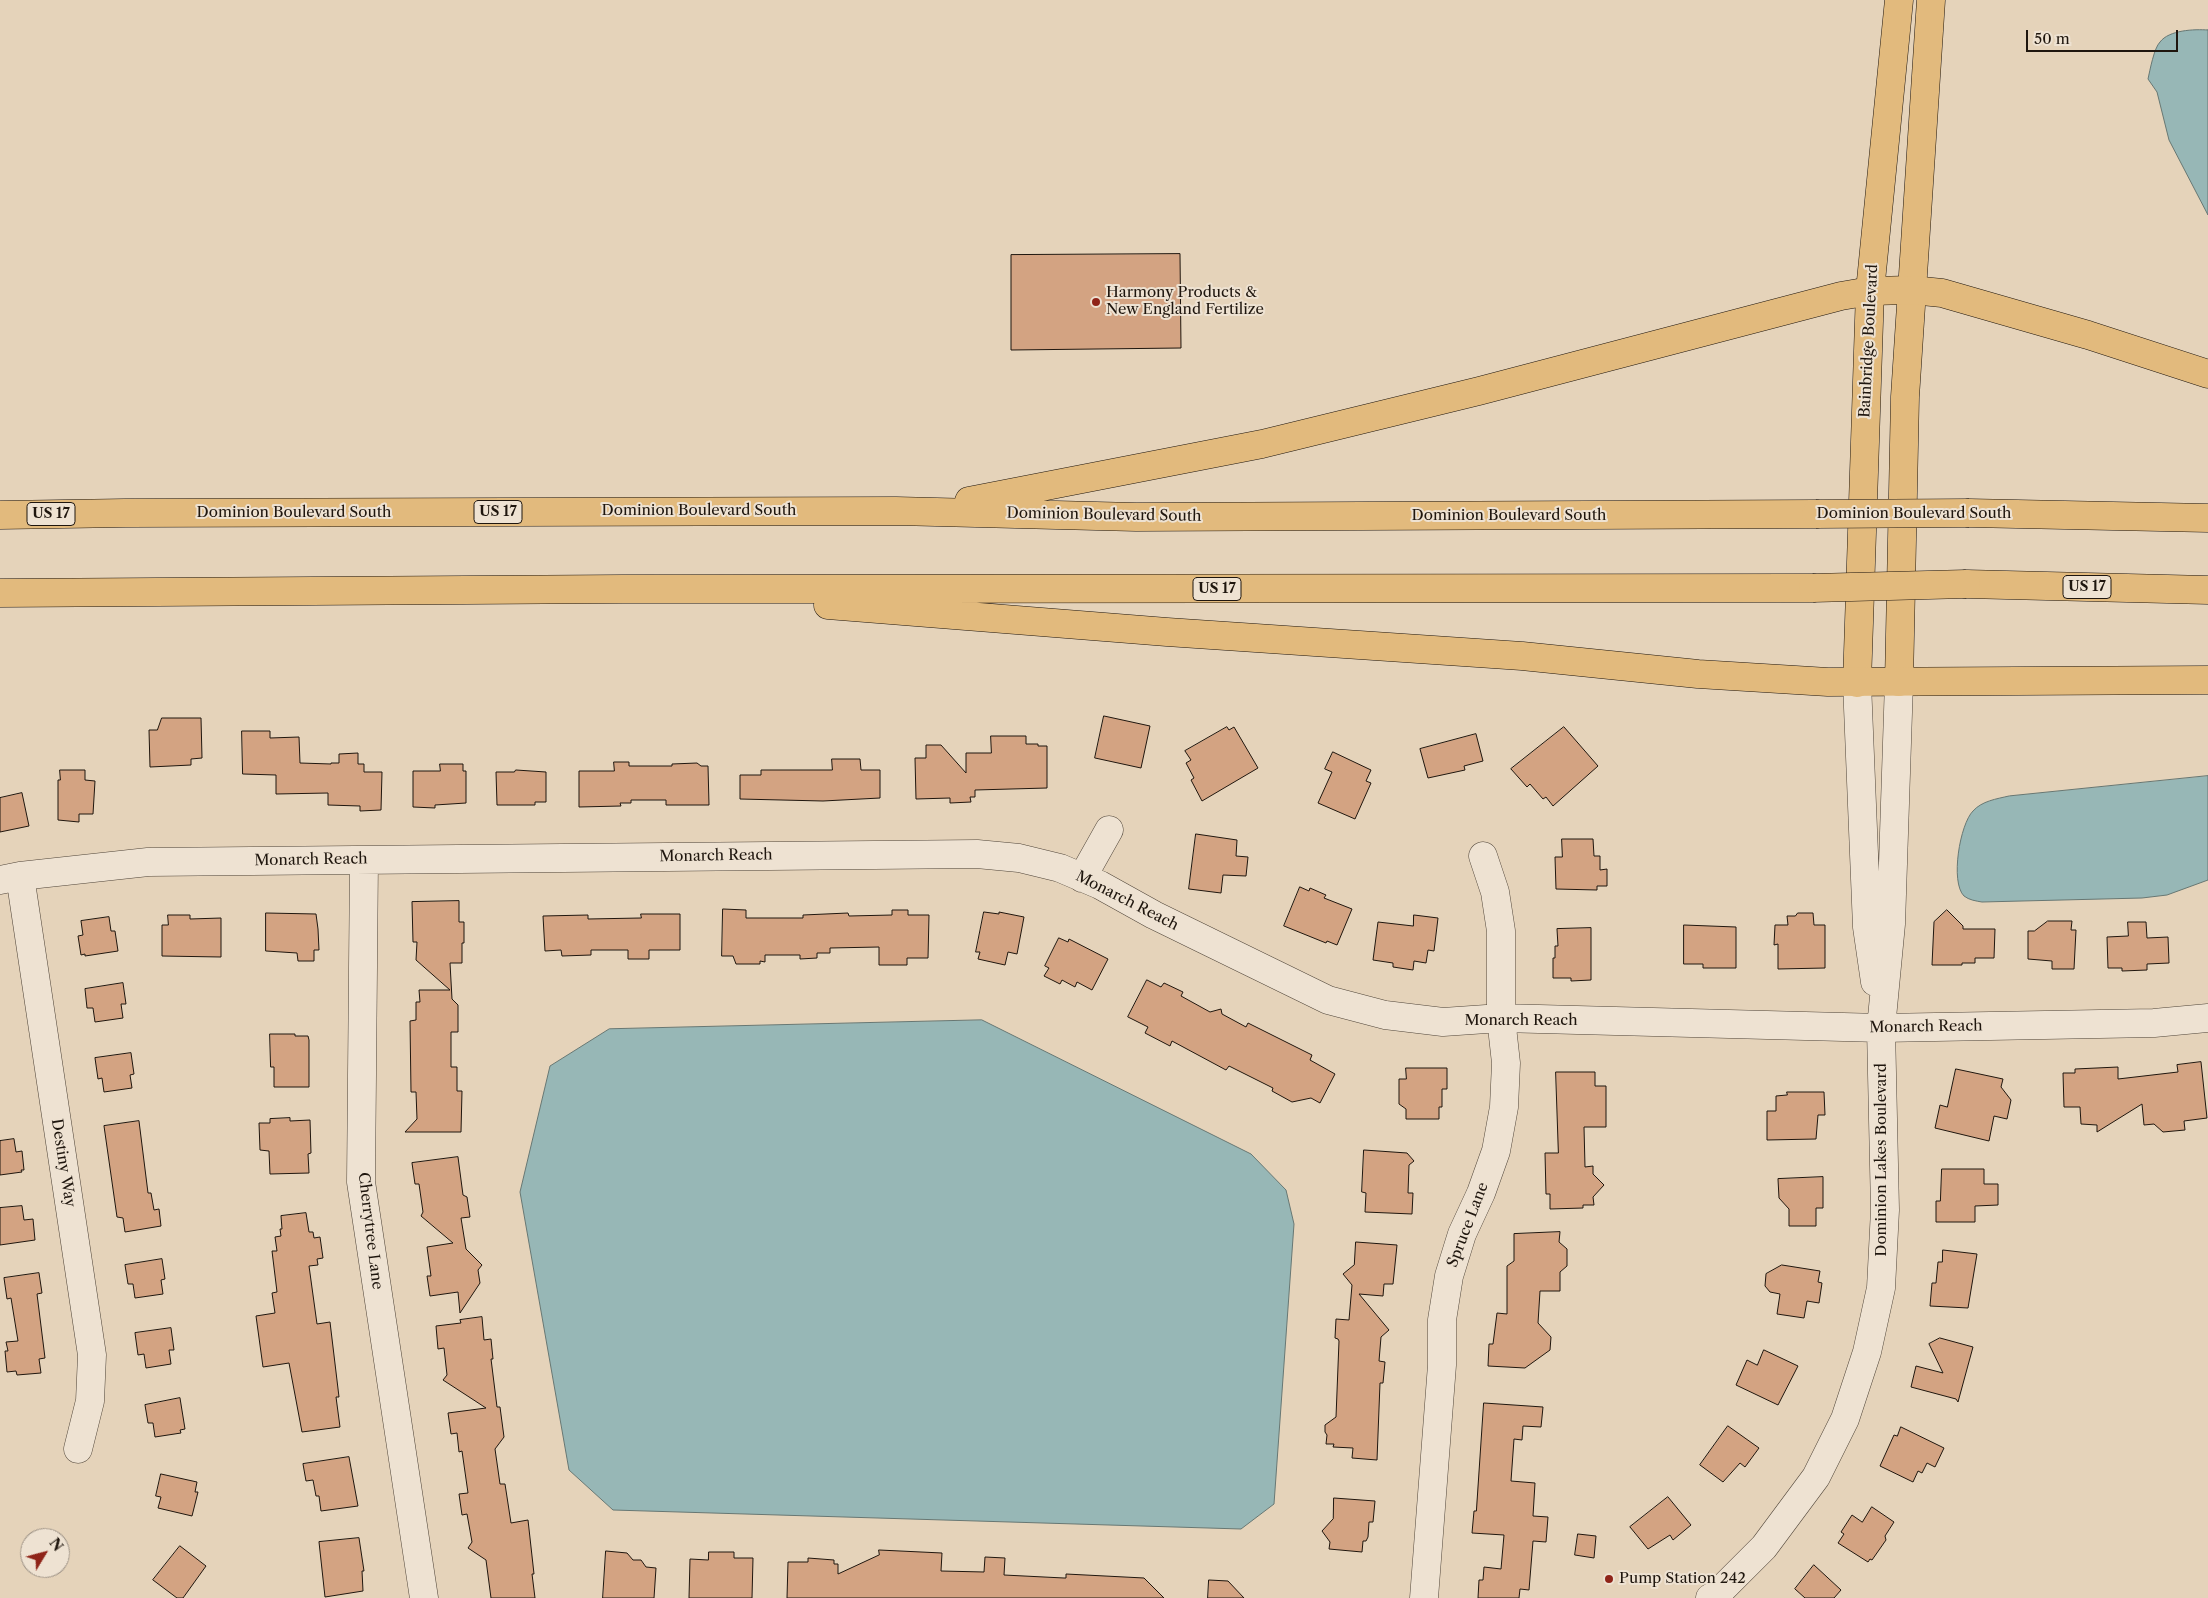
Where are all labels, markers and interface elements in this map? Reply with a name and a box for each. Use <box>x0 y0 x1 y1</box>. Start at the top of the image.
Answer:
scale bar <box>2028 20 2180 52</box>
text: 50 m <box>2034 29 2070 48</box>
street label: Bainbridge Boulevard <box>1856 264 1882 418</box>
place label: Harmony Products & New England Fertilize <box>1106 284 1264 319</box>
marker: Harmony Products & New England Fertilize <box>1090 296 1102 308</box>
road number: US 17 <box>474 501 522 524</box>
road number: US 17 <box>27 502 75 526</box>
street label: Dominion Boulevard South <box>602 502 796 520</box>
street label: Dominion Boulevard South <box>197 504 391 522</box>
street label: Dominion Boulevard South <box>1006 504 1202 526</box>
street label: Dominion Boulevard South <box>1817 505 2011 523</box>
street label: Dominion Boulevard South <box>1412 507 1606 525</box>
road number: US 17 <box>2063 576 2111 598</box>
road number: US 17 <box>1193 578 1241 600</box>
street label: Monarch Reach <box>659 846 773 866</box>
street label: Monarch Reach <box>254 850 368 870</box>
street label: Monarch Reach <box>1073 867 1181 935</box>
street label: Monarch Reach <box>1464 1012 1578 1030</box>
street label: Monarch Reach <box>1869 1017 1983 1037</box>
street label: Dominion Lakes Boulevard <box>1873 1063 1891 1257</box>
street label: Destiny Way <box>47 1118 79 1208</box>
street label: Cherrytree Lane <box>354 1171 386 1291</box>
street label: Spruce Lane <box>1444 1180 1492 1270</box>
north arrow <box>20 1528 70 1578</box>
text: N <box>45 1534 67 1555</box>
place label: Pump Station 242 <box>1619 1570 1746 1588</box>
marker: Pump Station 242 <box>1603 1573 1615 1585</box>

